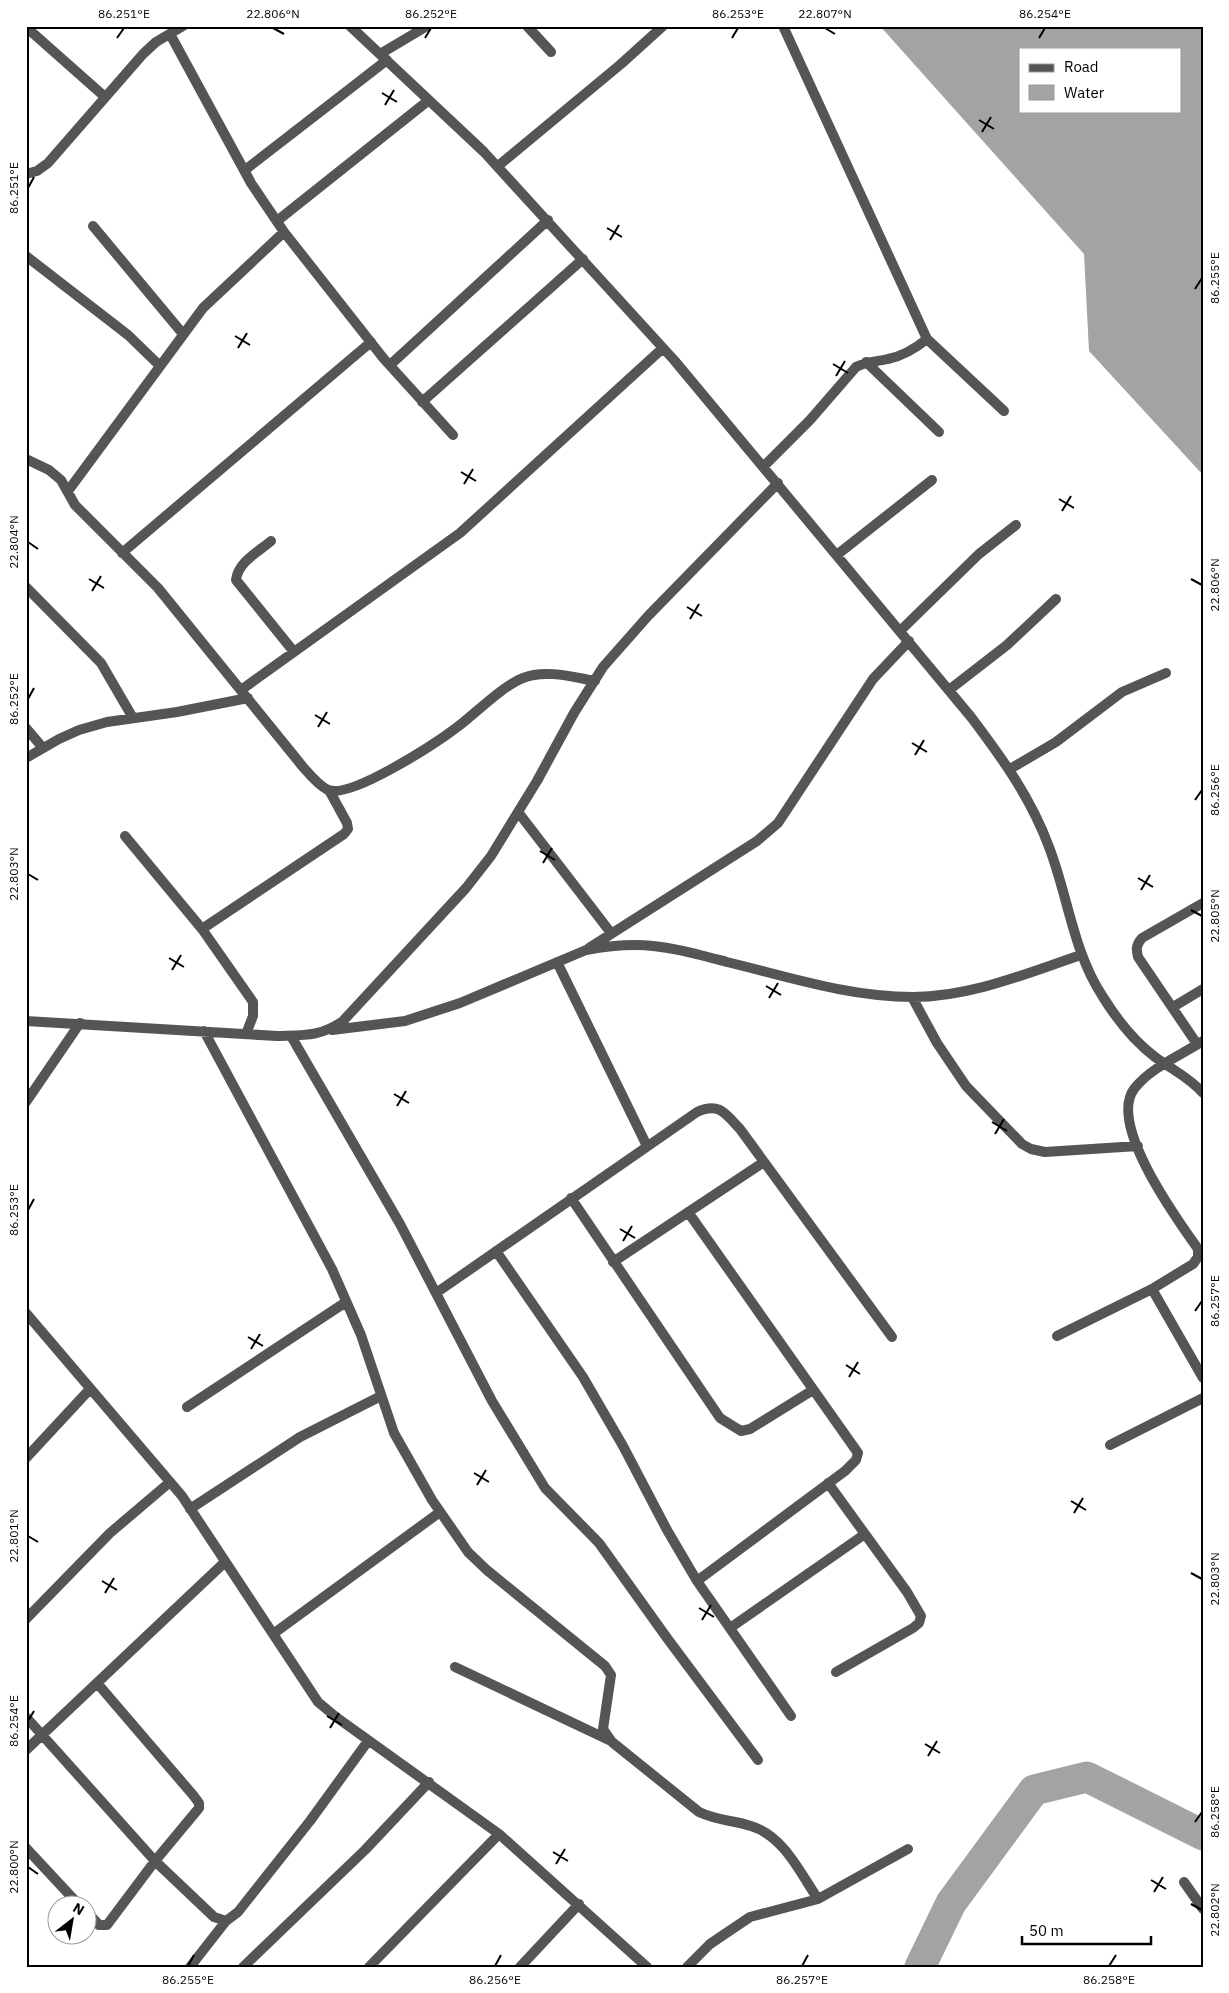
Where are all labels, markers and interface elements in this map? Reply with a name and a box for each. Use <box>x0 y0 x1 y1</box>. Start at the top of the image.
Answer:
text: 86.251°E <box>98 6 150 21</box>
text: 22.806°N <box>246 6 300 21</box>
text: 86.252°E <box>405 6 457 21</box>
text: 86.253°E <box>712 6 764 21</box>
text: 22.807°N <box>798 6 852 21</box>
text: 86.254°E <box>1019 6 1071 21</box>
legend <box>1019 48 1182 112</box>
text: Road <box>1064 57 1099 76</box>
text: Water <box>1064 83 1105 102</box>
text: 86.251°E <box>6 162 21 214</box>
text: 86.255°E <box>1207 252 1222 304</box>
text: 22.804°N <box>6 515 21 569</box>
text: 22.806°N <box>1207 558 1222 612</box>
text: 86.252°E <box>6 673 21 725</box>
text: 86.256°E <box>1207 764 1222 816</box>
text: 22.803°N <box>6 847 21 901</box>
text: 22.805°N <box>1207 889 1222 943</box>
text: 86.253°E <box>6 1184 21 1236</box>
text: 86.257°E <box>1207 1275 1222 1327</box>
text: 22.801°N <box>6 1509 21 1563</box>
text: 22.803°N <box>1207 1552 1222 1606</box>
text: 86.254°E <box>6 1695 21 1747</box>
text: 86.258°E <box>1207 1786 1222 1838</box>
text: 22.800°N <box>6 1840 21 1894</box>
text: 22.802°N <box>1207 1883 1222 1937</box>
north arrow <box>48 1896 98 1946</box>
text: N <box>70 1899 88 1919</box>
scale bar <box>1022 1913 1150 1945</box>
text: 50 m <box>1029 1921 1064 1940</box>
text: 86.255°E <box>162 1972 214 1987</box>
text: 86.256°E <box>469 1972 521 1987</box>
text: 86.257°E <box>776 1972 828 1987</box>
text: 86.258°E <box>1083 1972 1135 1987</box>

